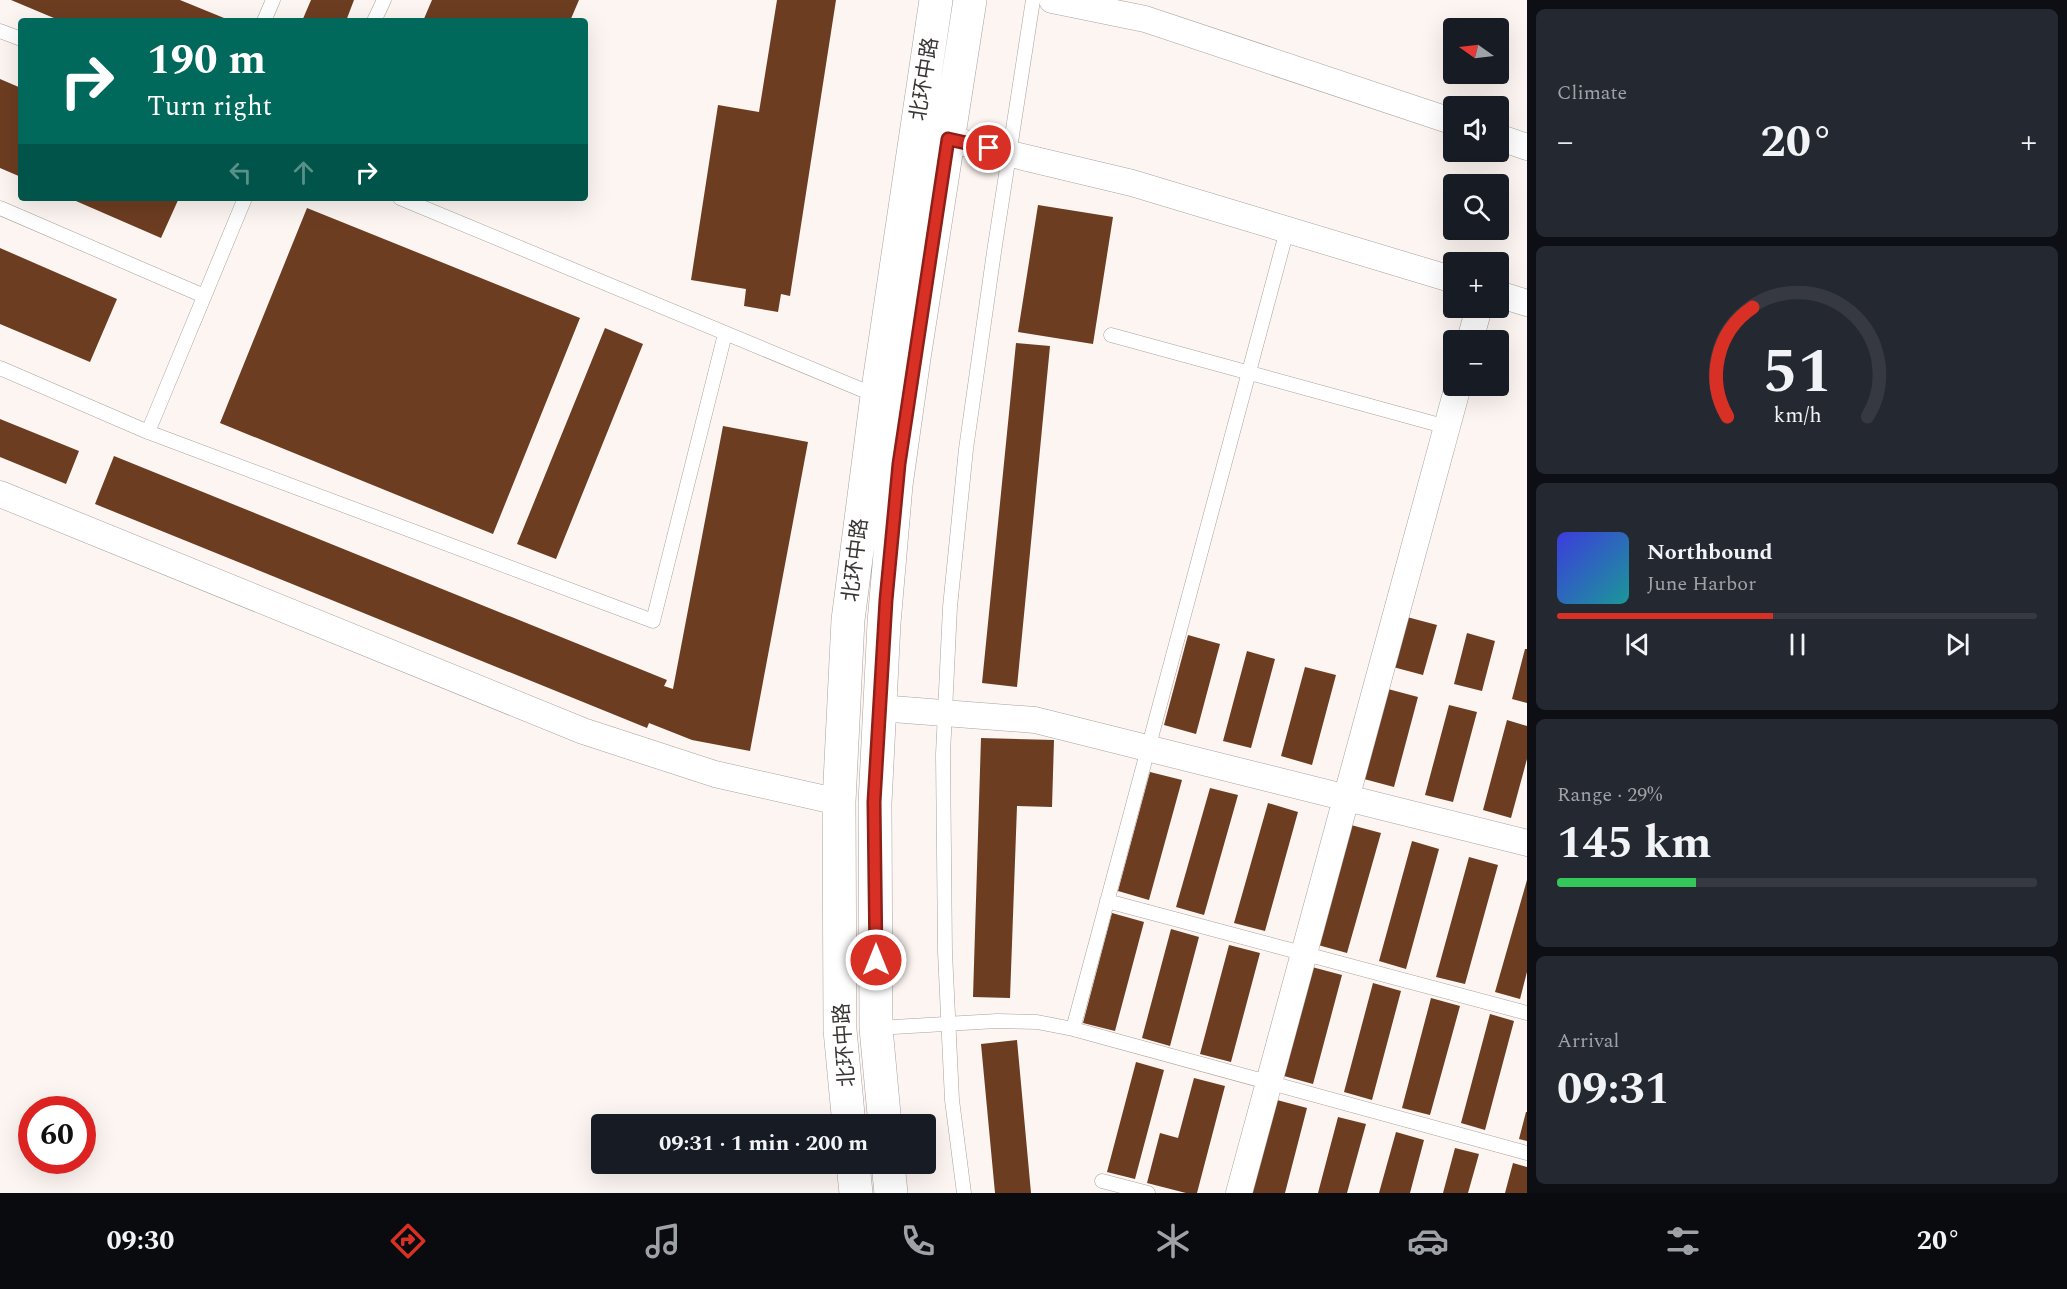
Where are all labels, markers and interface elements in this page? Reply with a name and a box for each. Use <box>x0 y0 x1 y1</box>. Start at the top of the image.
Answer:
north arrow <box>1443 18 1509 84</box>
map controls <box>1443 18 1509 396</box>
text: 190 m <box>147 29 266 92</box>
street label: 北环中路 <box>903 35 947 123</box>
icon: right <box>48 42 126 120</box>
text: Climate <box>1557 78 1627 108</box>
text: Turn right <box>147 86 272 128</box>
button: sound <box>1443 96 1509 162</box>
text: 20° <box>1761 108 1834 177</box>
text: − <box>1557 117 1574 167</box>
text: + <box>2021 117 2037 167</box>
pin <box>963 122 1014 173</box>
icon: arrive <box>972 131 1005 164</box>
icon: left <box>224 156 257 189</box>
icon: ahead <box>287 156 320 189</box>
icon: right <box>350 156 383 189</box>
button: search <box>1443 174 1509 240</box>
button: + <box>1443 252 1509 318</box>
text: 51 <box>1762 325 1832 420</box>
button: − <box>1443 330 1509 396</box>
text: km/h <box>1773 399 1821 432</box>
street label: 北环中路 <box>835 516 877 604</box>
text: Northbound <box>1647 536 1773 569</box>
text: June Harbor <box>1647 569 1756 599</box>
icon: previous <box>1621 628 1654 661</box>
icon: pause <box>1781 628 1814 661</box>
icon: next <box>1941 628 1974 661</box>
text: Range · 29% <box>1557 780 1662 810</box>
text: 145 km <box>1557 809 1712 878</box>
position arrow <box>844 928 908 992</box>
street label: 北环中路 <box>826 1002 864 1088</box>
text: Arrival <box>1557 1026 1619 1056</box>
text: 09:31 <box>1557 1055 1670 1124</box>
speed limit sign: 60 <box>18 1096 96 1174</box>
text: 09:31 · 1 min · 200 m <box>659 1127 868 1160</box>
text: 09:30 <box>106 1220 174 1262</box>
icon: directions <box>387 1220 429 1262</box>
icon: music <box>642 1220 684 1262</box>
icon: phone <box>897 1220 939 1262</box>
icon: climate <box>1152 1220 1194 1262</box>
icon: car <box>1407 1220 1449 1262</box>
icon: filters <box>1662 1220 1704 1262</box>
text: 20° <box>1917 1220 1961 1262</box>

